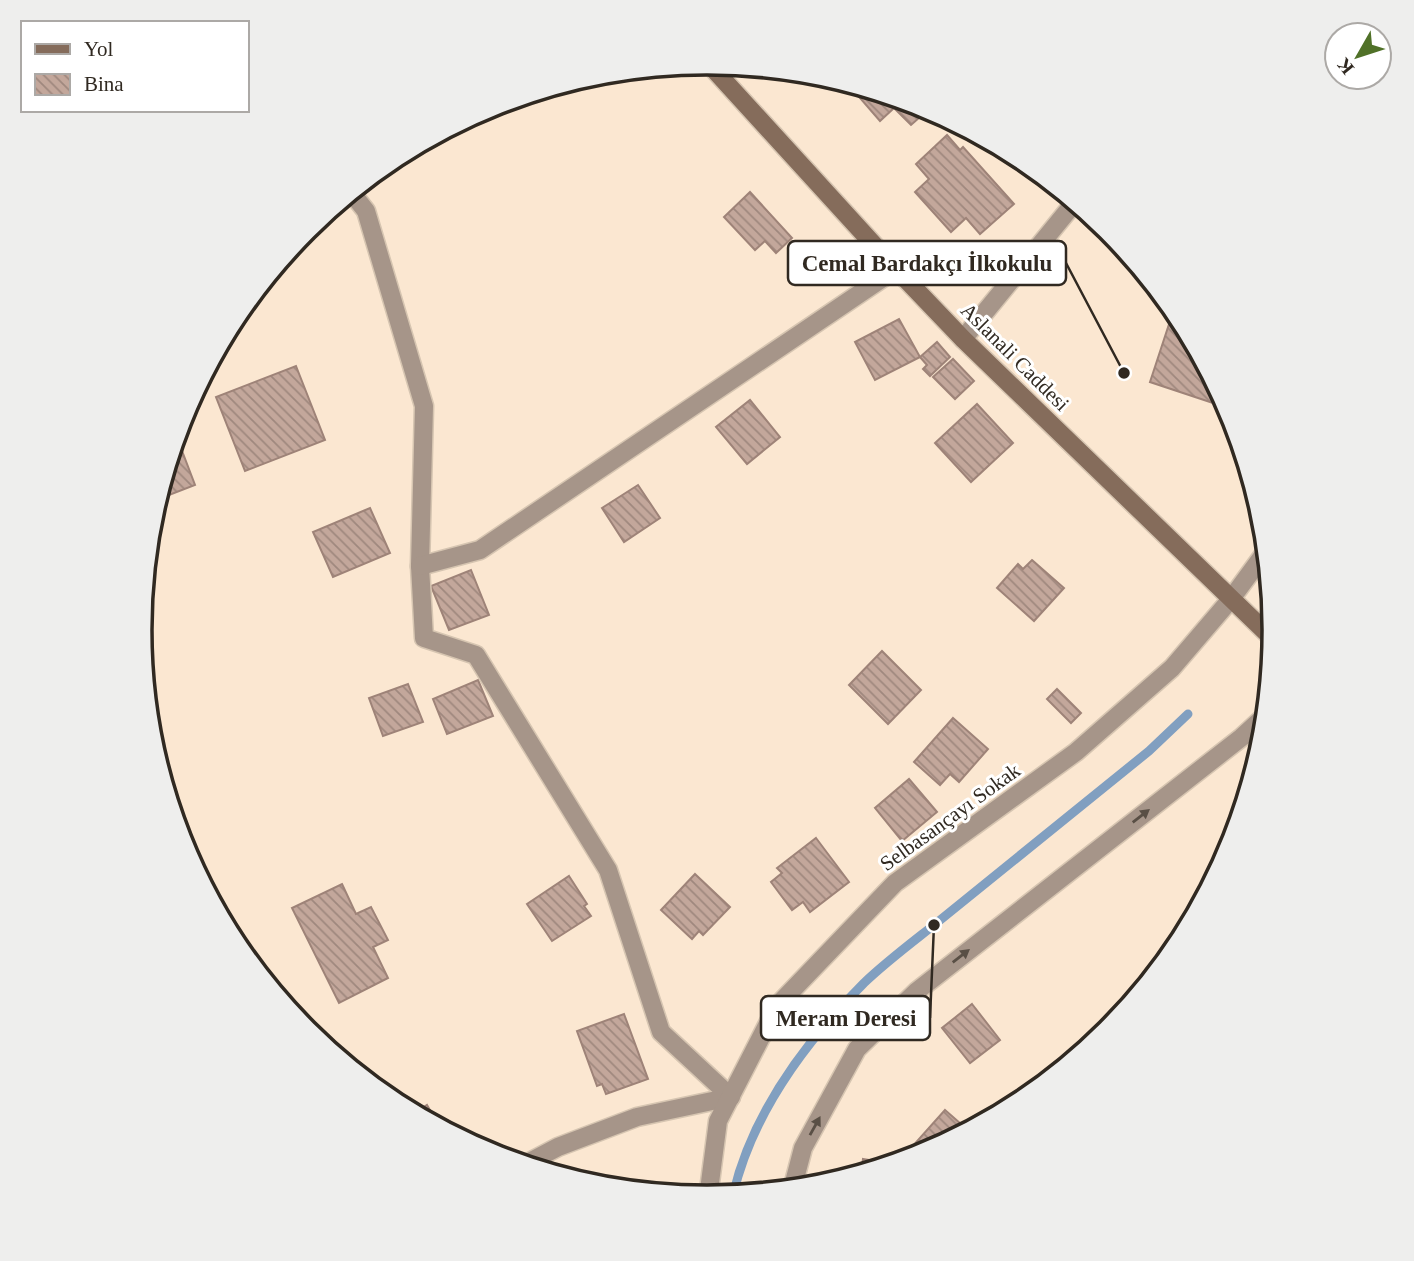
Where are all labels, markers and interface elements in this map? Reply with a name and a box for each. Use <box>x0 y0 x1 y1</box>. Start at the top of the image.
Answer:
legend <box>21 21 248 112</box>
north arrow <box>1323 21 1393 91</box>
text: Yol <box>84 37 114 61</box>
text: K <box>1332 54 1358 79</box>
text: Bina <box>84 72 124 96</box>
callout: Cemal Bardakçı İlkokulu <box>788 241 1066 285</box>
text: Cemal Bardakçı İlkokulu <box>802 251 1052 276</box>
street label: Aslanali Caddesi <box>956 298 1074 416</box>
street label: Selbasançayı Sokak <box>875 758 1025 876</box>
one-way arrow <box>1131 809 1149 824</box>
one-way arrow <box>952 949 970 964</box>
callout: Meram Deresi <box>761 996 930 1040</box>
text: Meram Deresi <box>776 1006 917 1031</box>
one-way arrow <box>809 1116 821 1136</box>

